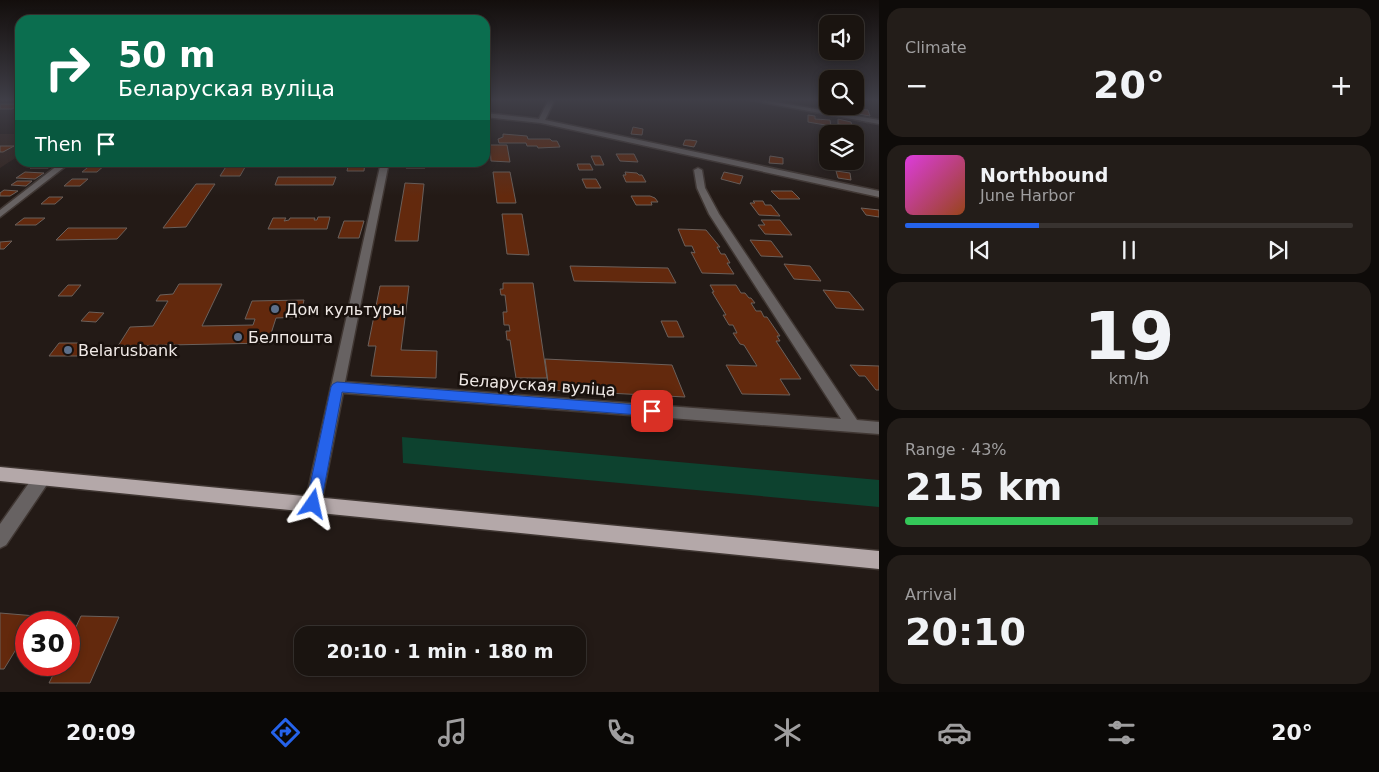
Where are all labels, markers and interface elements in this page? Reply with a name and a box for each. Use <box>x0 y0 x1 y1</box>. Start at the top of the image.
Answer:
map controls <box>819 15 864 170</box>
button: sound <box>819 15 864 60</box>
icon: right <box>35 35 100 100</box>
text: 50 m <box>118 35 215 75</box>
text: Climate <box>905 38 967 57</box>
text: 20° <box>1093 63 1165 107</box>
text: − <box>905 69 928 102</box>
text: + <box>1330 69 1353 102</box>
button: search <box>819 70 864 115</box>
text: Беларуская вуліца <box>118 76 335 101</box>
button: layers <box>819 125 864 170</box>
icon: arrive <box>92 130 120 158</box>
text: Then <box>35 133 82 155</box>
text: Northbound <box>980 164 1108 186</box>
text: June Harbor <box>980 186 1075 205</box>
icon: previous <box>966 236 994 264</box>
icon: pause <box>1115 236 1143 264</box>
icon: next <box>1264 236 1292 264</box>
text: 19 <box>1084 299 1174 374</box>
place label: Дом культуры <box>285 300 405 319</box>
marker: Дом культуры <box>269 303 281 315</box>
place label: Белпошта <box>248 328 333 347</box>
marker: Белпошта <box>232 331 244 343</box>
place label: Belarusbank <box>78 341 178 360</box>
marker: Belarusbank <box>62 344 74 356</box>
text: km/h <box>1109 369 1149 388</box>
street label: Беларуская вуліца <box>458 370 616 400</box>
pin <box>631 390 673 432</box>
icon: arrive <box>638 397 666 425</box>
text: Range · 43% <box>905 440 1007 459</box>
text: 215 km <box>905 465 1062 509</box>
position arrow <box>286 477 338 529</box>
text: Arrival <box>905 585 957 604</box>
text: 20:10 <box>905 610 1026 654</box>
speed limit sign: 30 <box>15 611 80 676</box>
text: 20:10 · 1 min · 180 m <box>326 640 554 662</box>
icon: directions <box>268 715 303 750</box>
icon: music <box>435 715 470 750</box>
icon: phone <box>603 715 638 750</box>
icon: climate <box>770 715 805 750</box>
icon: car <box>937 715 972 750</box>
icon: filters <box>1104 715 1139 750</box>
text: 20:09 <box>66 720 136 745</box>
text: 20° <box>1271 720 1313 745</box>

